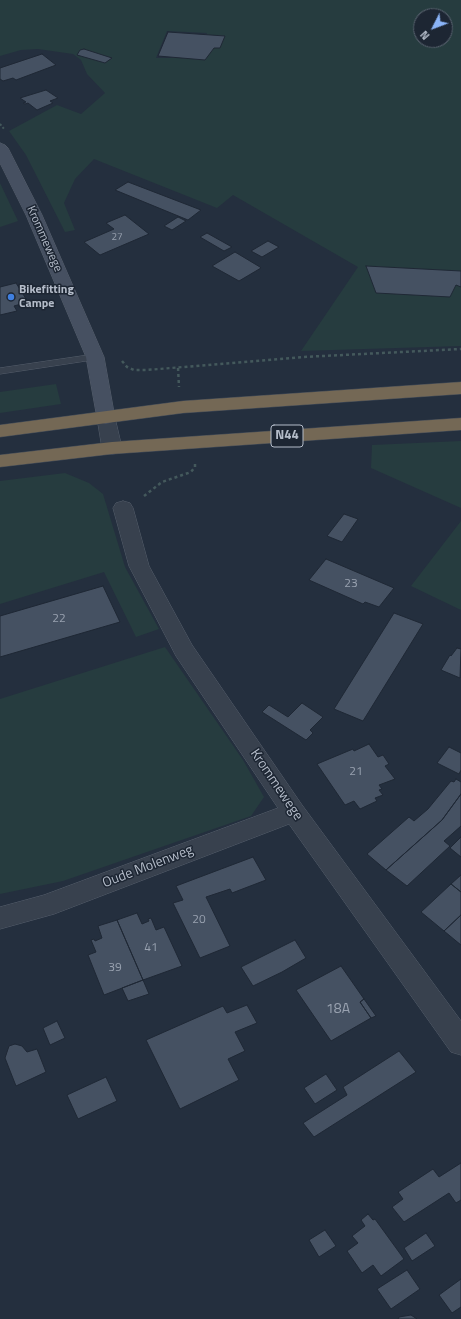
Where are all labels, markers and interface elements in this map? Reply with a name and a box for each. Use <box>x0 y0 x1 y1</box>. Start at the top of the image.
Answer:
north arrow <box>413 8 453 48</box>
text: N <box>416 27 433 44</box>
street label: Krommewege <box>23 204 65 274</box>
house number: 27 <box>111 232 123 244</box>
place label: Bikefitting Campe <box>19 283 74 311</box>
marker: Bikefitting Campe <box>6 292 16 302</box>
road number: N44 <box>271 425 303 447</box>
house number: 23 <box>344 577 358 591</box>
house number: 22 <box>52 612 66 626</box>
street label: Krommewege <box>246 746 306 824</box>
house number: 21 <box>349 765 363 779</box>
street label: Oude Molenweg <box>100 842 196 892</box>
house number: 20 <box>192 913 206 927</box>
house number: 41 <box>144 941 158 955</box>
house number: 39 <box>108 961 122 975</box>
house number: 18A <box>326 1002 350 1018</box>

